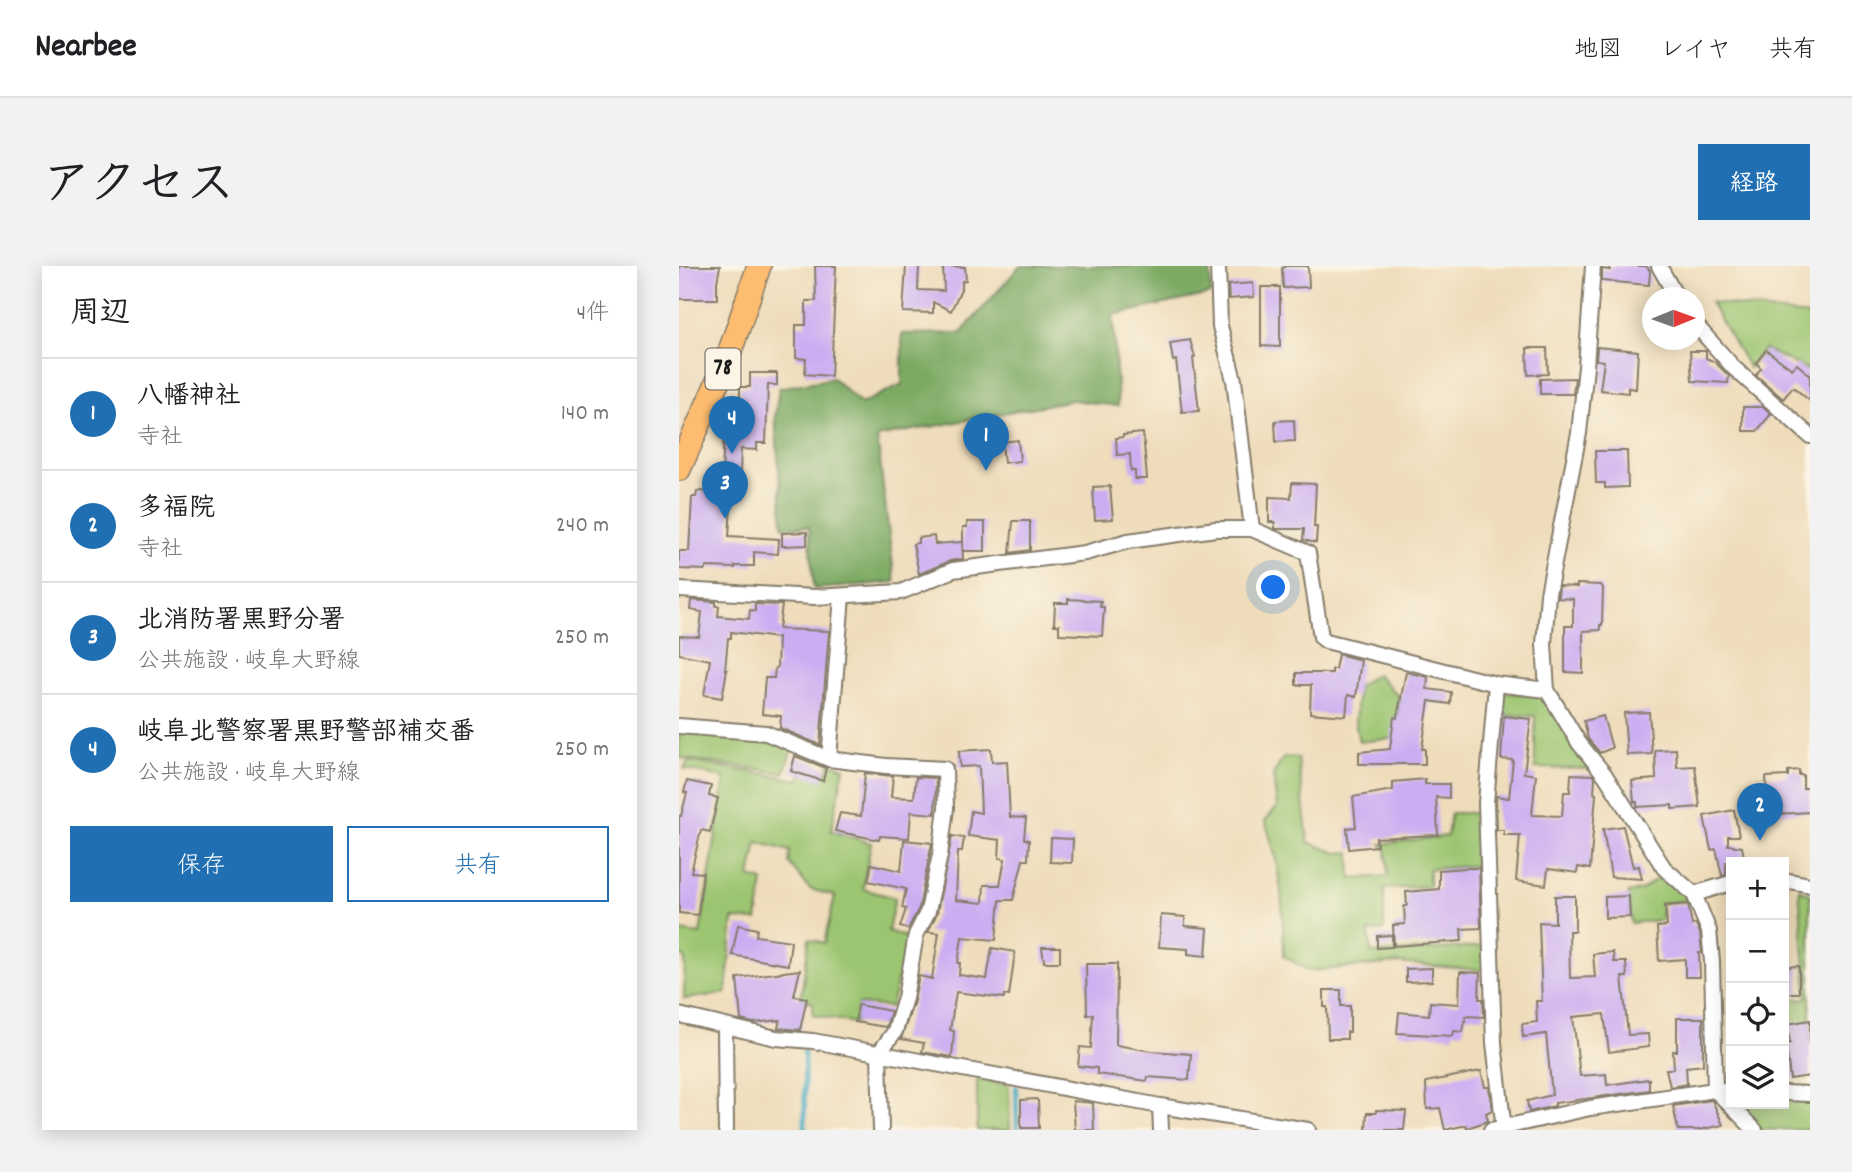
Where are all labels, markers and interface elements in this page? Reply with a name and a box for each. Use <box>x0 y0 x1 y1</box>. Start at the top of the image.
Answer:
text: Nearbee <box>35 25 137 72</box>
text: 地図 <box>1574 34 1622 68</box>
text: レイヤ <box>1660 34 1731 68</box>
text: 共有 <box>1769 34 1817 68</box>
button: 経路 <box>1698 144 1810 220</box>
text: アクセス <box>42 153 235 223</box>
north arrow <box>1642 287 1705 350</box>
text: 周辺 <box>70 294 130 337</box>
text: 4件 <box>576 298 609 331</box>
road number: 78 <box>705 348 740 390</box>
text: 八幡神社 <box>137 379 241 416</box>
pin: 4 <box>709 396 755 454</box>
text: 1 <box>90 398 96 431</box>
text: 140 m <box>561 398 609 431</box>
pin: 1 <box>963 413 1009 471</box>
text: 寺社 <box>137 422 183 455</box>
pin: 3 <box>702 461 748 519</box>
text: 多福院 <box>137 491 215 528</box>
text: 2 <box>88 510 98 543</box>
text: 240 m <box>556 510 609 543</box>
text: 寺社 <box>137 534 183 567</box>
your location <box>1256 570 1290 604</box>
text: 北消防署黒野分署 <box>137 603 345 640</box>
text: 3 <box>88 622 98 655</box>
text: 250 m <box>555 622 609 655</box>
text: 公共施設 · 岐阜大野線 <box>137 646 360 679</box>
text: 岐阜北警察署黒野警部補交番 <box>137 715 475 752</box>
text: 4 <box>88 734 98 767</box>
text: 250 m <box>555 734 609 767</box>
text: 公共施設 · 岐阜大野線 <box>137 758 360 791</box>
pin: 2 <box>1737 783 1783 841</box>
button: 保存 <box>70 826 333 902</box>
button: 共有 <box>347 826 609 902</box>
map controls <box>1726 857 1789 1109</box>
button: + <box>1726 857 1789 920</box>
button: − <box>1726 920 1789 983</box>
button: locate <box>1726 983 1789 1046</box>
button: layers <box>1726 1046 1789 1109</box>

